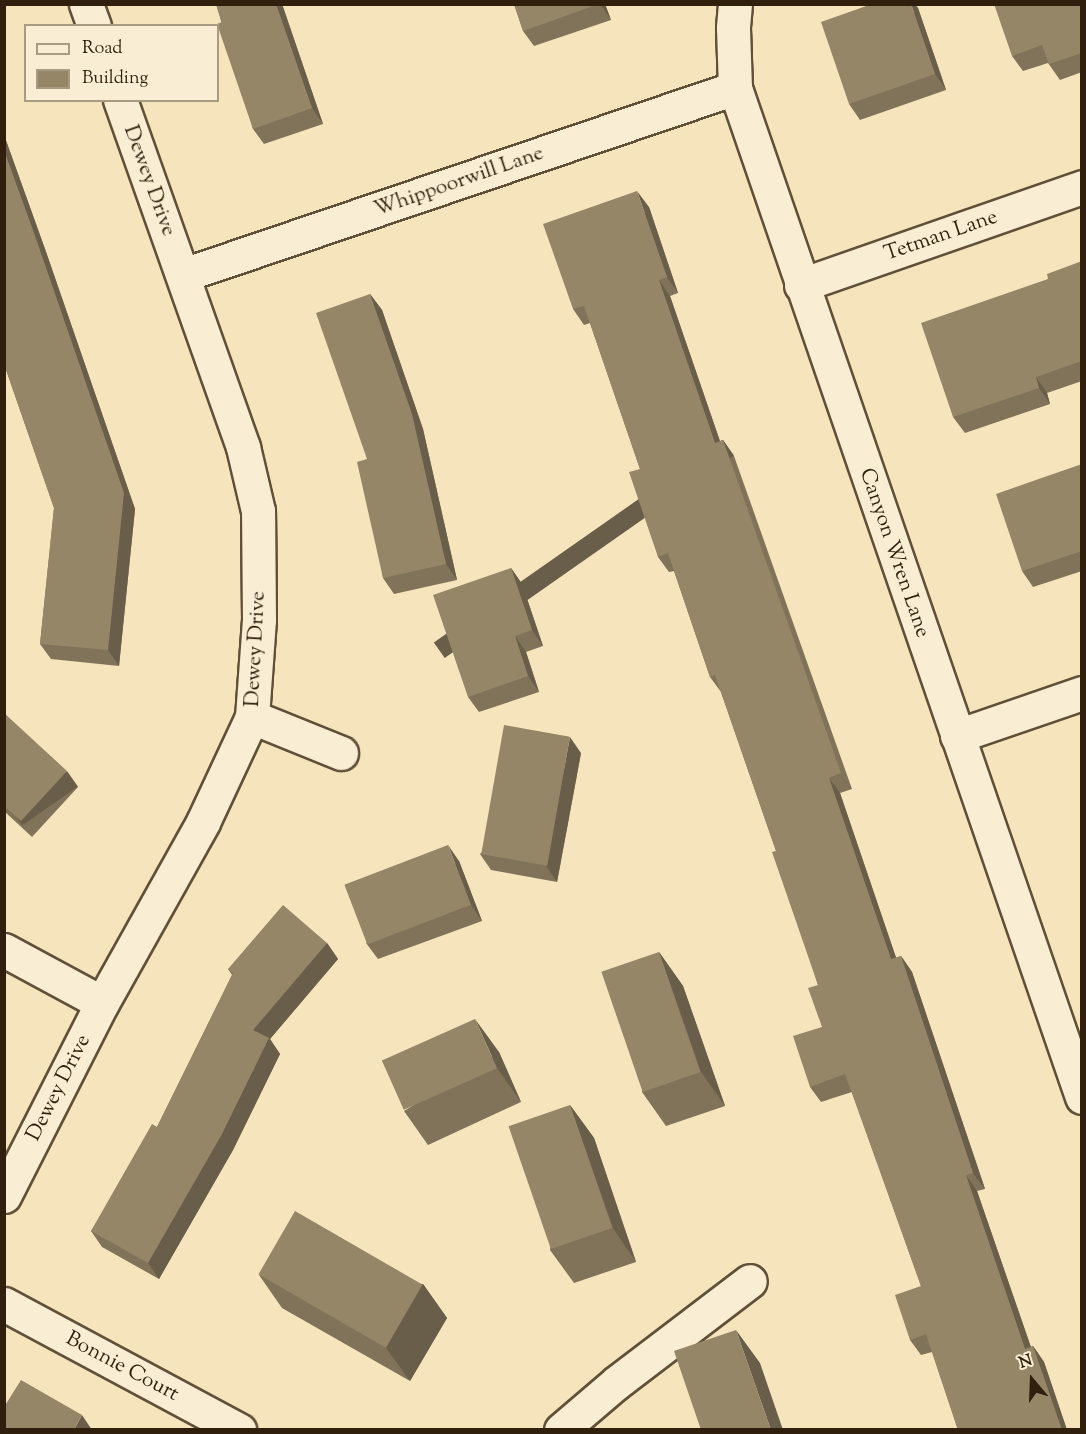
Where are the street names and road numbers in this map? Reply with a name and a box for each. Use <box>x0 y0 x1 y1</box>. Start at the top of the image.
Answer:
street label: Dewey Drive <box>117 122 181 240</box>
street label: Whippoorwill Lane <box>371 141 547 223</box>
street label: Tetman Lane <box>881 205 1001 267</box>
street label: Canyon Wren Lane <box>853 465 935 641</box>
street label: Dewey Drive <box>240 590 272 708</box>
street label: Dewey Drive <box>21 1031 97 1145</box>
street label: Bonnie Court <box>61 1327 183 1407</box>

